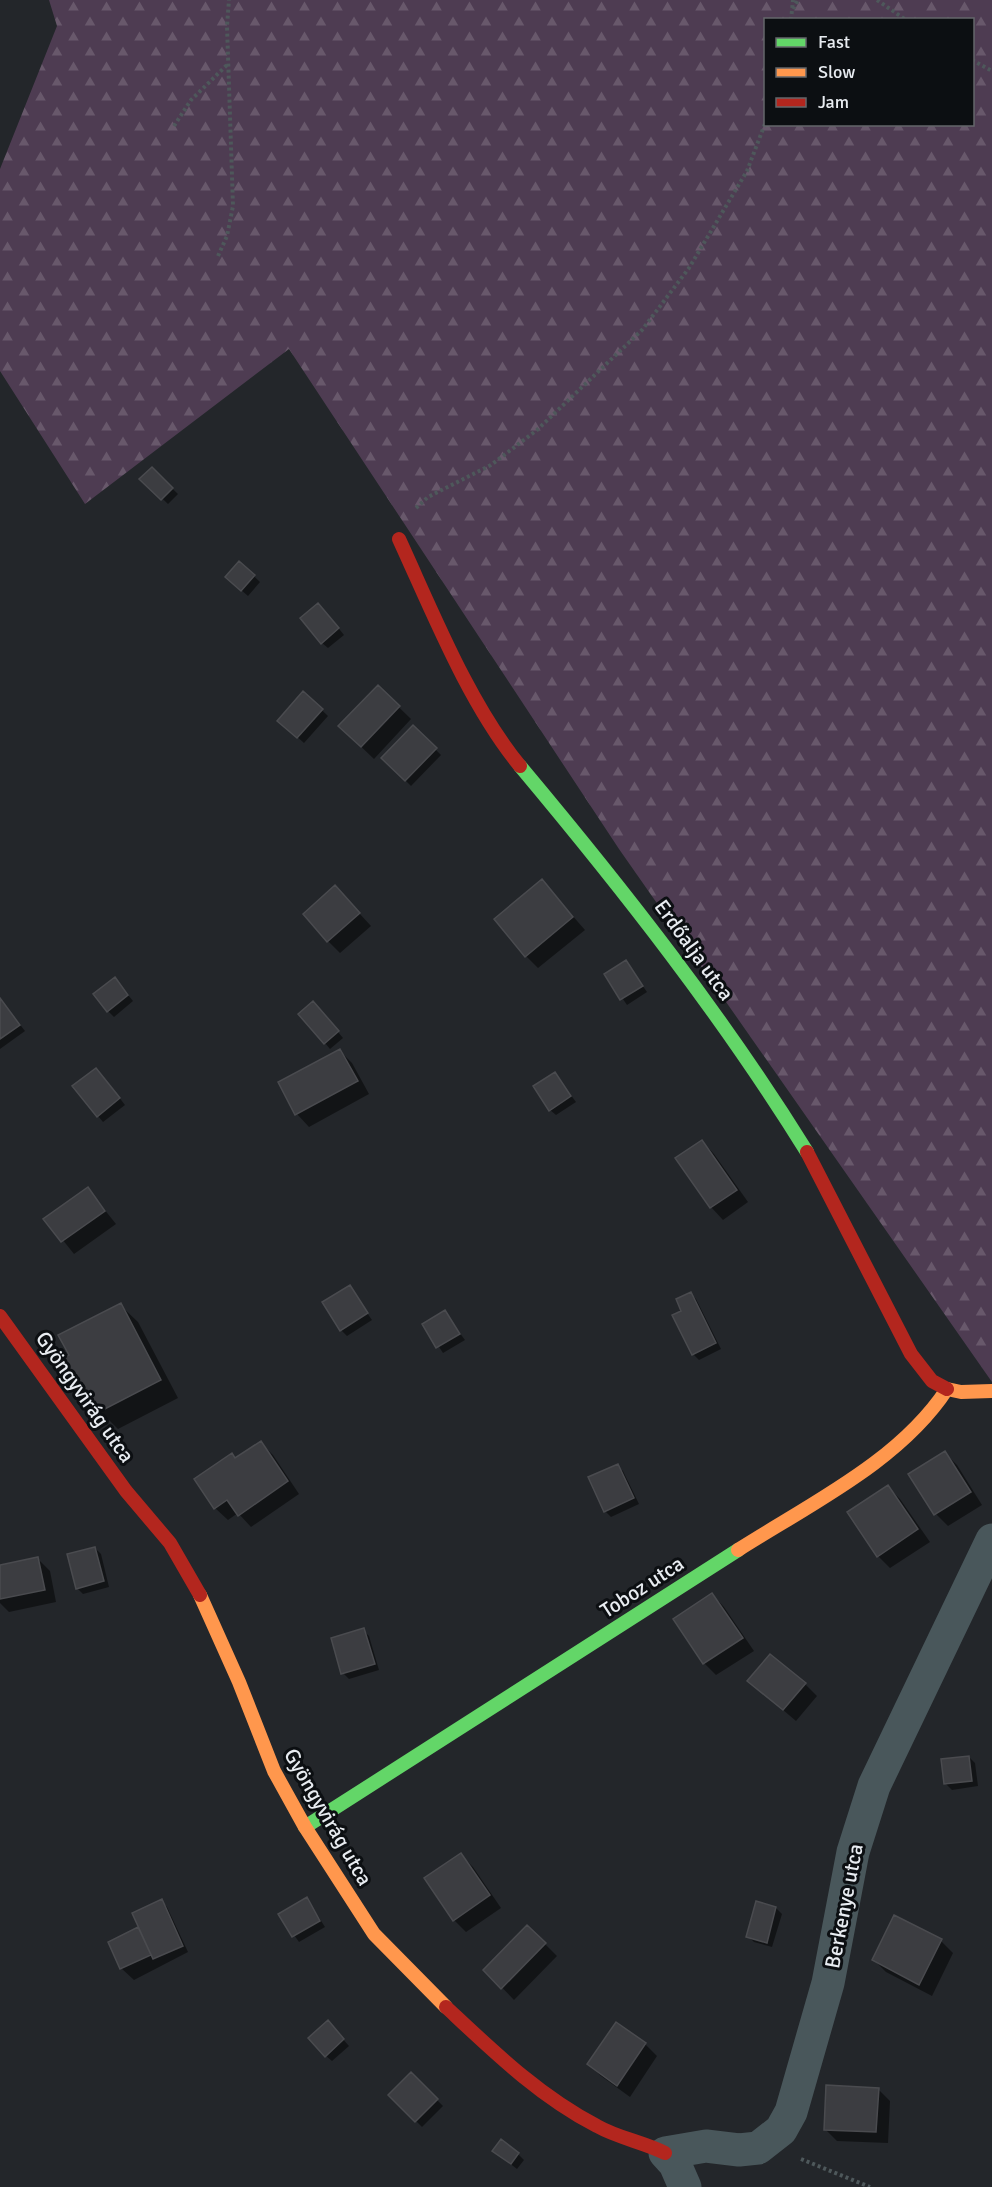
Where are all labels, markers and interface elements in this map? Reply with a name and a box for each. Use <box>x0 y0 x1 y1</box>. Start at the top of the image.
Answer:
legend <box>764 18 974 126</box>
text: Fast <box>818 31 850 53</box>
text: Slow <box>818 61 855 83</box>
text: Jam <box>818 91 849 113</box>
street label: Erdőalja utca <box>649 894 739 1006</box>
street label: Gyöngyvirág utca <box>30 1326 140 1468</box>
street label: Toboz utca <box>595 1550 689 1624</box>
street label: Gyöngyvirág utca <box>278 1744 378 1890</box>
street label: Berkenye utca <box>819 1841 869 1971</box>

